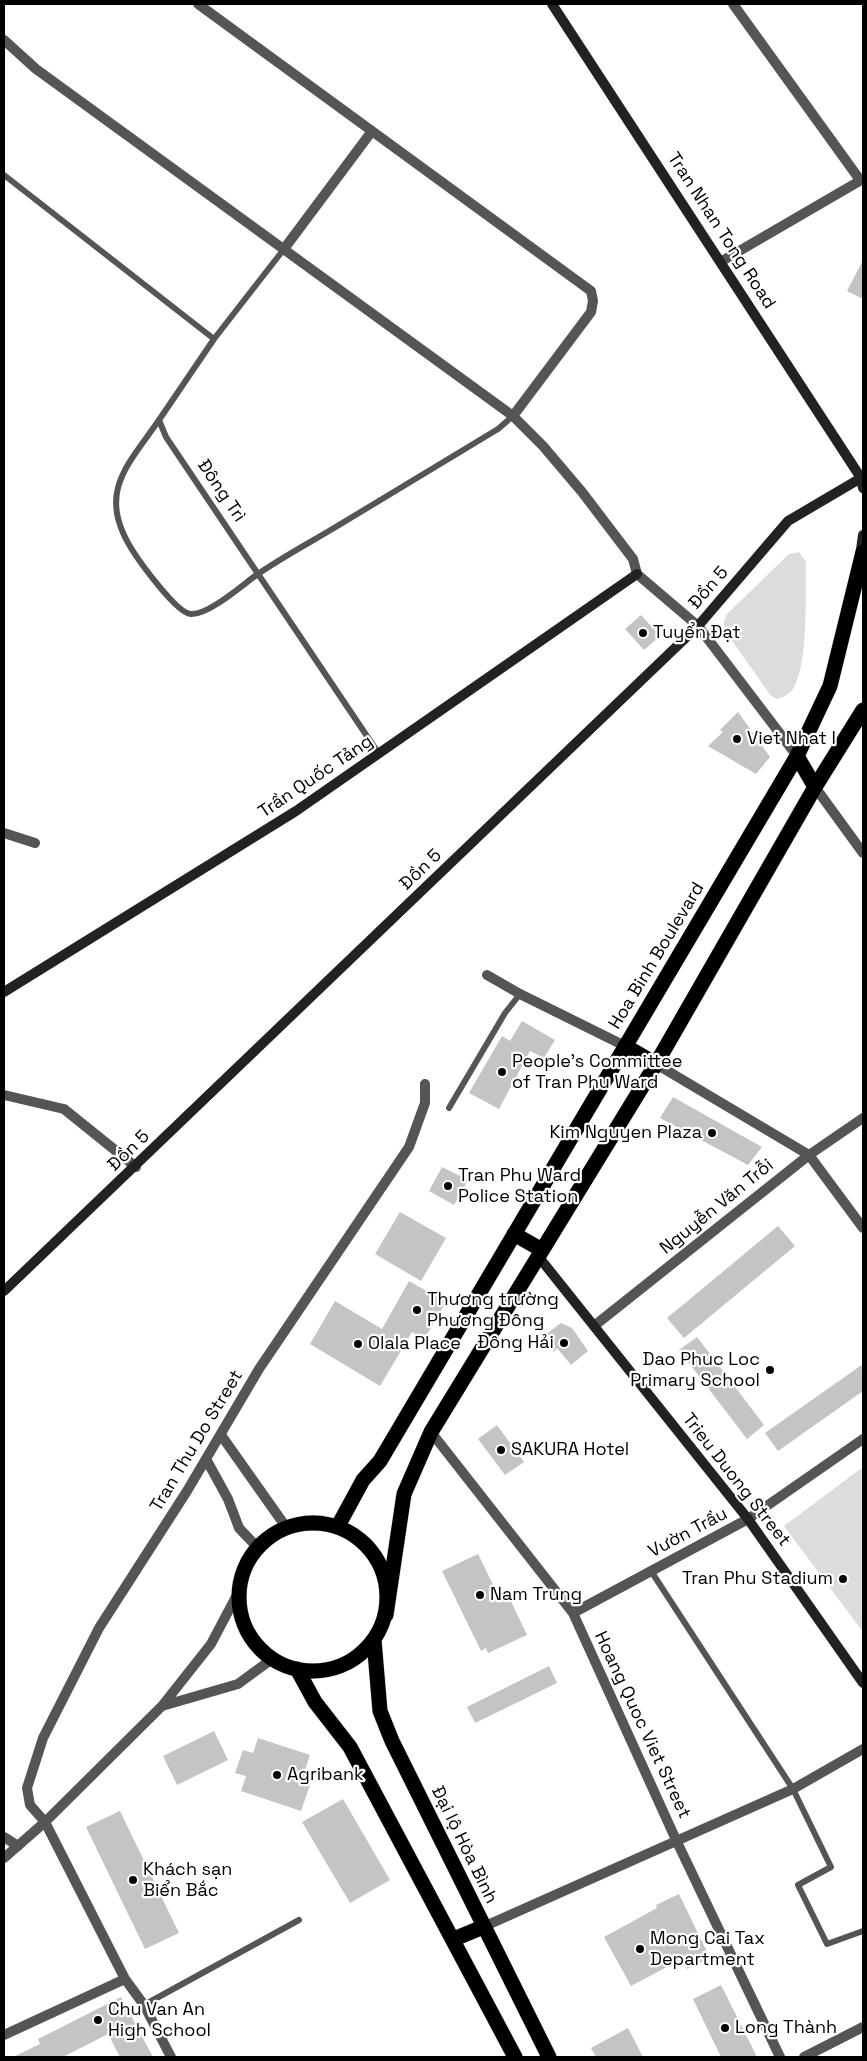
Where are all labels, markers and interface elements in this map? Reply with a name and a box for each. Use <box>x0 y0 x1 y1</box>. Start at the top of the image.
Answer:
street label: Tran Nhan Tong Road <box>662 149 780 313</box>
street label: Đông Trì <box>192 456 250 526</box>
street label: Đồn 5 <box>685 562 733 614</box>
place label: Tuyển Đạt <box>653 622 741 644</box>
marker: Tuyển Đạt <box>637 627 649 639</box>
place label: Viet Nhat I <box>747 728 836 750</box>
street label: Trần Quốc Tảng <box>255 731 377 823</box>
marker: Viet Nhat I <box>731 733 743 745</box>
street label: Đồn 5 <box>396 845 446 895</box>
street label: Hoa Binh Boulevard <box>605 879 709 1033</box>
place label: People’s Committee of Tran Phu Ward <box>512 1051 682 1094</box>
marker: People’s Committee of Tran Phu Ward <box>496 1066 508 1078</box>
place label: Kim Nguyen Plaza <box>549 1122 702 1144</box>
street label: Đồn 5 <box>104 1126 154 1176</box>
marker: Kim Nguyen Plaza <box>706 1127 718 1139</box>
street label: Nguyễn Văn Trỗi <box>656 1155 778 1259</box>
place label: Tran Phu Ward Police Station <box>458 1165 581 1208</box>
marker: Tran Phu Ward Police Station <box>442 1180 454 1192</box>
place label: Thương trường Phương Đông <box>427 1289 559 1332</box>
marker: Thương trường Phương Đông <box>411 1304 423 1316</box>
place label: Đông Hải <box>477 1332 554 1354</box>
place label: Olala Place <box>368 1333 461 1355</box>
marker: Đông Hải <box>558 1337 570 1349</box>
marker: Olala Place <box>352 1338 364 1350</box>
place label: Dao Phuc Loc Primary School <box>630 1349 760 1392</box>
marker: Dao Phuc Loc Primary School <box>764 1364 776 1376</box>
street label: Tran Thu Do Street <box>146 1366 248 1516</box>
street label: Trieu Duong Street <box>677 1409 795 1551</box>
place label: SAKURA Hotel <box>511 1439 629 1461</box>
marker: SAKURA Hotel <box>495 1444 507 1456</box>
street label: Vườn Trầu <box>645 1503 731 1563</box>
place label: Tran Phu Stadium <box>682 1568 833 1590</box>
marker: Tran Phu Stadium <box>837 1573 849 1585</box>
place label: Nam Trung <box>490 1584 582 1606</box>
marker: Nam Trung <box>474 1589 486 1601</box>
street label: Hoang Quoc Viet Street <box>589 1628 695 1822</box>
place label: Agribank <box>287 1764 364 1786</box>
marker: Agribank <box>271 1769 283 1781</box>
street label: Đại lộ Hòa Bình <box>426 1783 502 1907</box>
place label: Khách sạn Biển Bắc <box>143 1859 232 1902</box>
marker: Khách sạn Biển Bắc <box>127 1874 139 1886</box>
place label: Mong Cai Tax Department <box>650 1928 765 1970</box>
marker: Mong Cai Tax Department <box>634 1943 646 1955</box>
place label: Chu Van An High School <box>108 1999 211 2042</box>
marker: Chu Van An High School <box>92 2014 104 2026</box>
place label: Long Thành <box>735 2017 837 2039</box>
marker: Long Thành <box>719 2022 731 2034</box>

